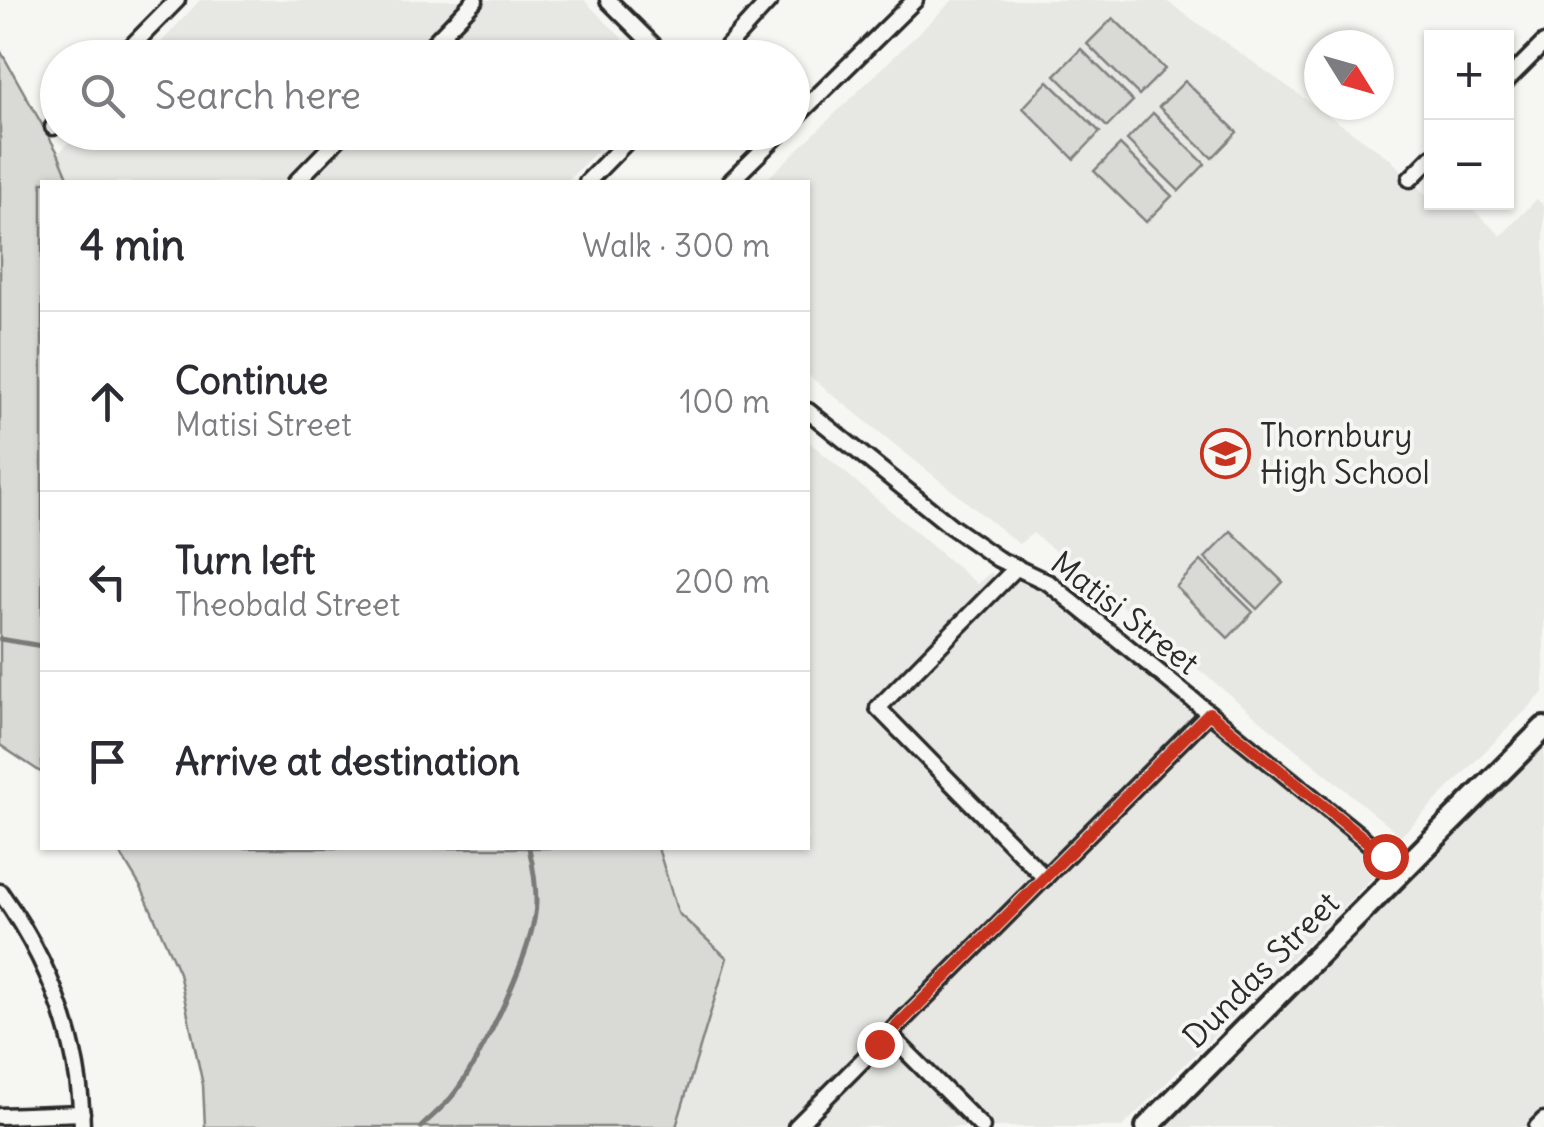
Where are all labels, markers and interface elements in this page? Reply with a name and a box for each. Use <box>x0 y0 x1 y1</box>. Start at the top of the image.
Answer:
north arrow <box>1304 30 1394 120</box>
map controls <box>1424 30 1514 210</box>
button: + <box>1424 30 1514 120</box>
search box <box>40 40 810 150</box>
icon: search <box>75 68 130 123</box>
text: Search here <box>155 72 361 119</box>
button: − <box>1424 120 1514 210</box>
text: 4 min <box>80 219 185 271</box>
text: Walk · 300 m <box>582 225 770 266</box>
text: Continue <box>175 357 328 404</box>
icon: ahead <box>80 374 135 429</box>
text: 100 m <box>680 381 770 422</box>
text: Matisi Street <box>175 404 352 445</box>
place label: Thornbury High School <box>1260 415 1430 493</box>
school or university icon: Thornbury High School <box>1199 428 1251 480</box>
text: Turn left <box>175 537 315 584</box>
street label: Matisi Street <box>1043 542 1208 683</box>
icon: left <box>80 554 135 609</box>
text: 200 m <box>675 561 770 602</box>
text: Theobald Street <box>175 584 400 625</box>
icon: arrive <box>80 734 135 789</box>
text: Arrive at destination <box>175 738 520 785</box>
route start <box>1363 834 1409 880</box>
street label: Dundas Street <box>1174 883 1348 1056</box>
route end <box>857 1022 903 1068</box>

